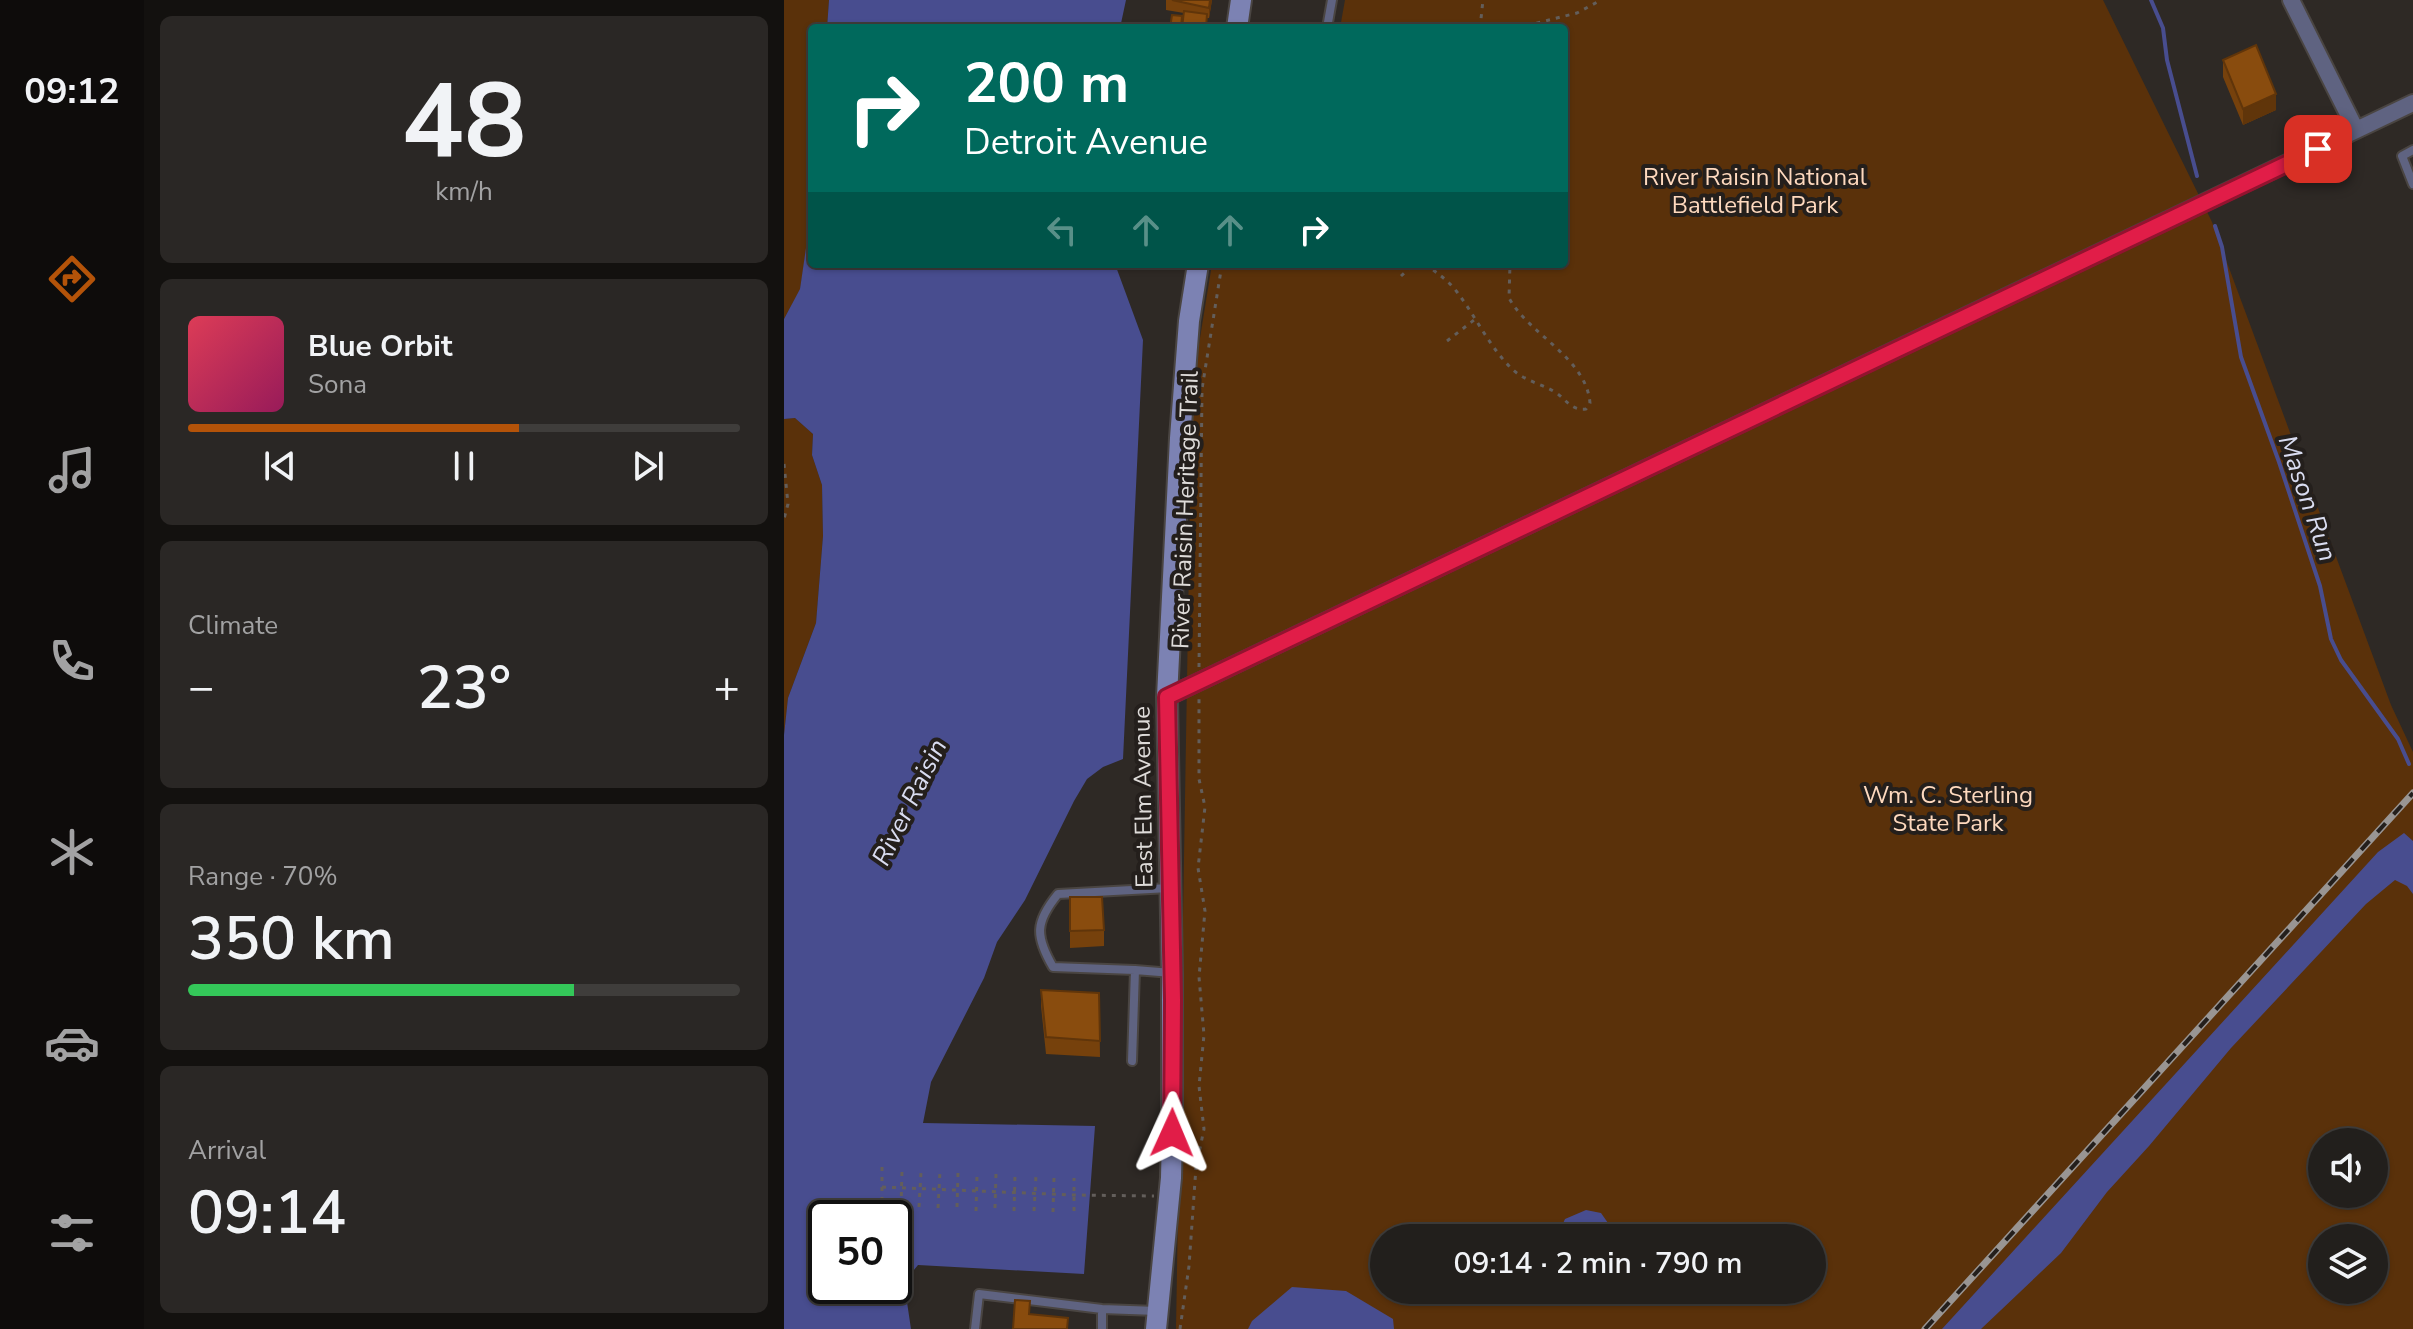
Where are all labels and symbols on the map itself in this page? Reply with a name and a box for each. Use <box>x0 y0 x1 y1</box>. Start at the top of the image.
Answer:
pin <box>2284 115 2352 183</box>
park label: River Raisin National Battlefield Park <box>1643 161 1867 221</box>
street label: River Raisin Heritage Trail <box>1164 370 1206 650</box>
water label: Mason Run <box>2270 430 2345 566</box>
street label: East Elm Avenue <box>1125 706 1161 888</box>
water label: River Raisin <box>864 733 955 871</box>
park label: Wm. C. Sterling State Park <box>1863 779 2033 839</box>
position arrow <box>1130 1091 1214 1175</box>
speed limit sign: 50 <box>808 1200 912 1304</box>

